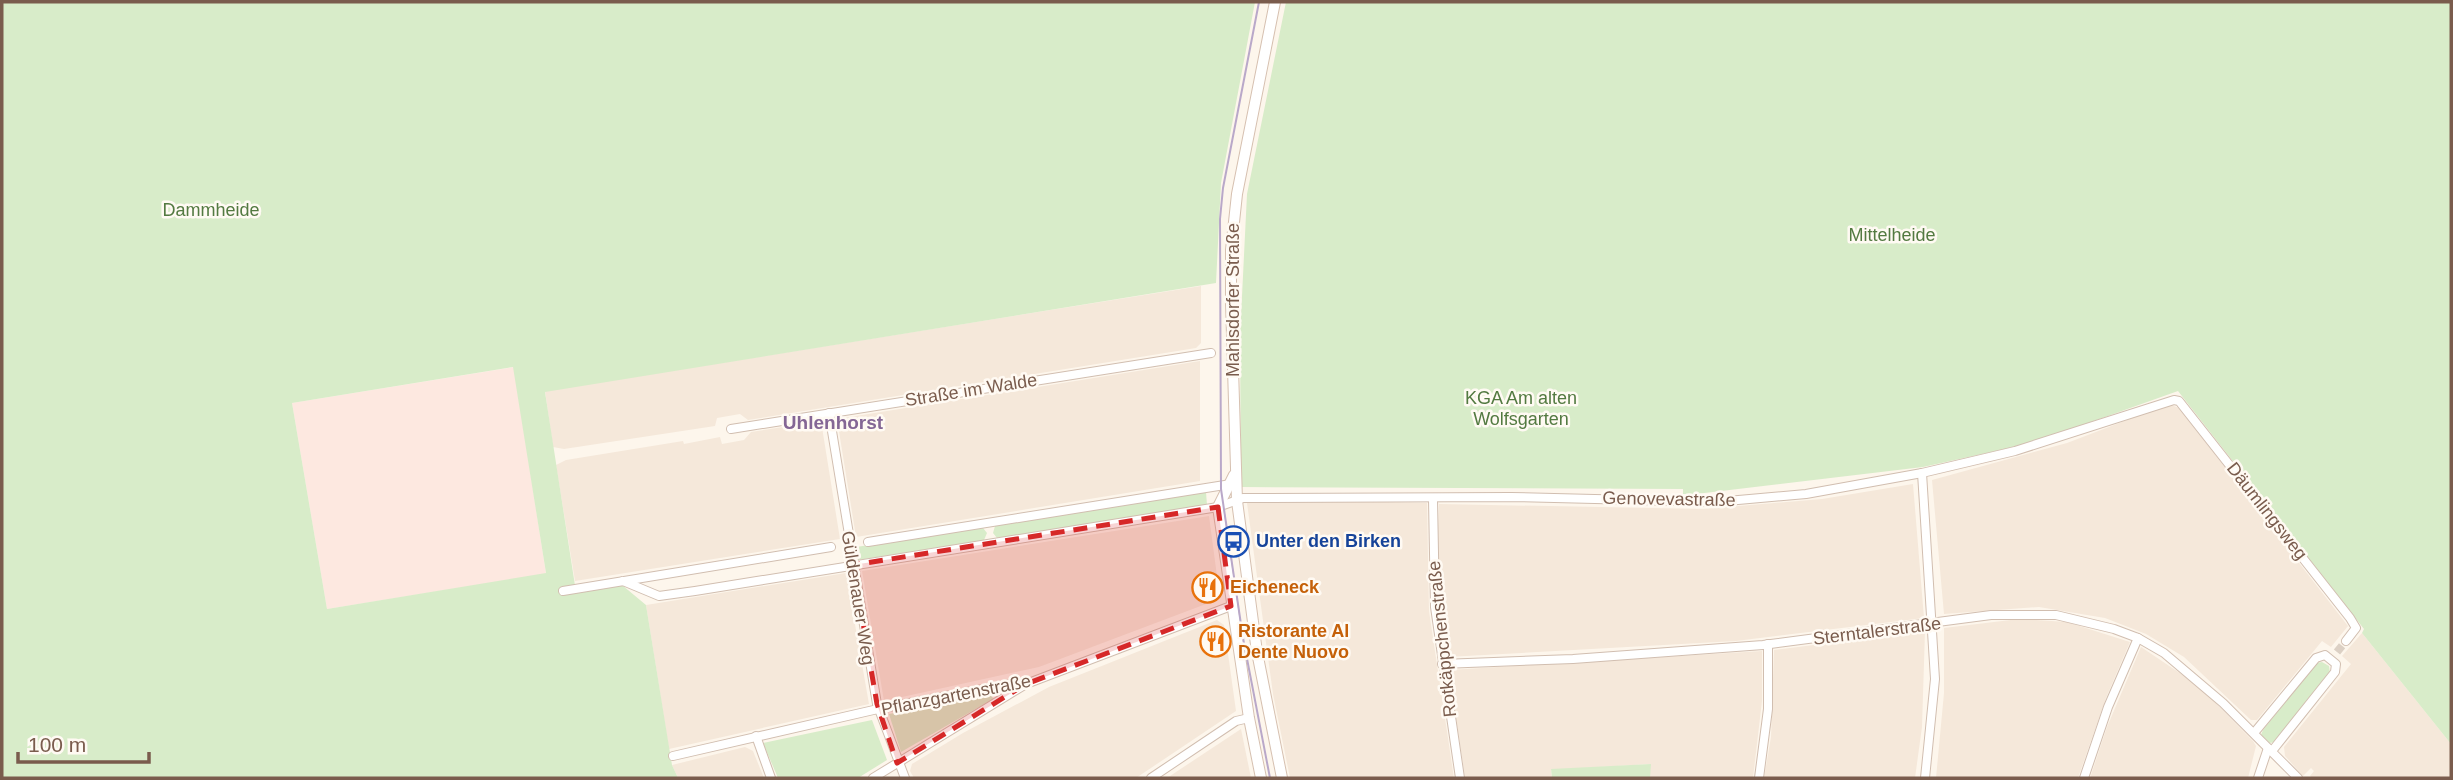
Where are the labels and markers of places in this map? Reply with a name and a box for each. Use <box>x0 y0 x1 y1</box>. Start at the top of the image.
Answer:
bus stop icon: Unter den Birken <box>1216 524 1250 558</box>
place label: Unter den Birken <box>1256 531 1401 551</box>
restaurant icon: Eicheneck <box>1190 570 1224 604</box>
place label: Eicheneck <box>1230 577 1320 597</box>
place label: Ristorante Al Dente Nuovo <box>1238 621 1349 662</box>
restaurant icon: Ristorante Al Dente Nuovo <box>1198 624 1232 658</box>

